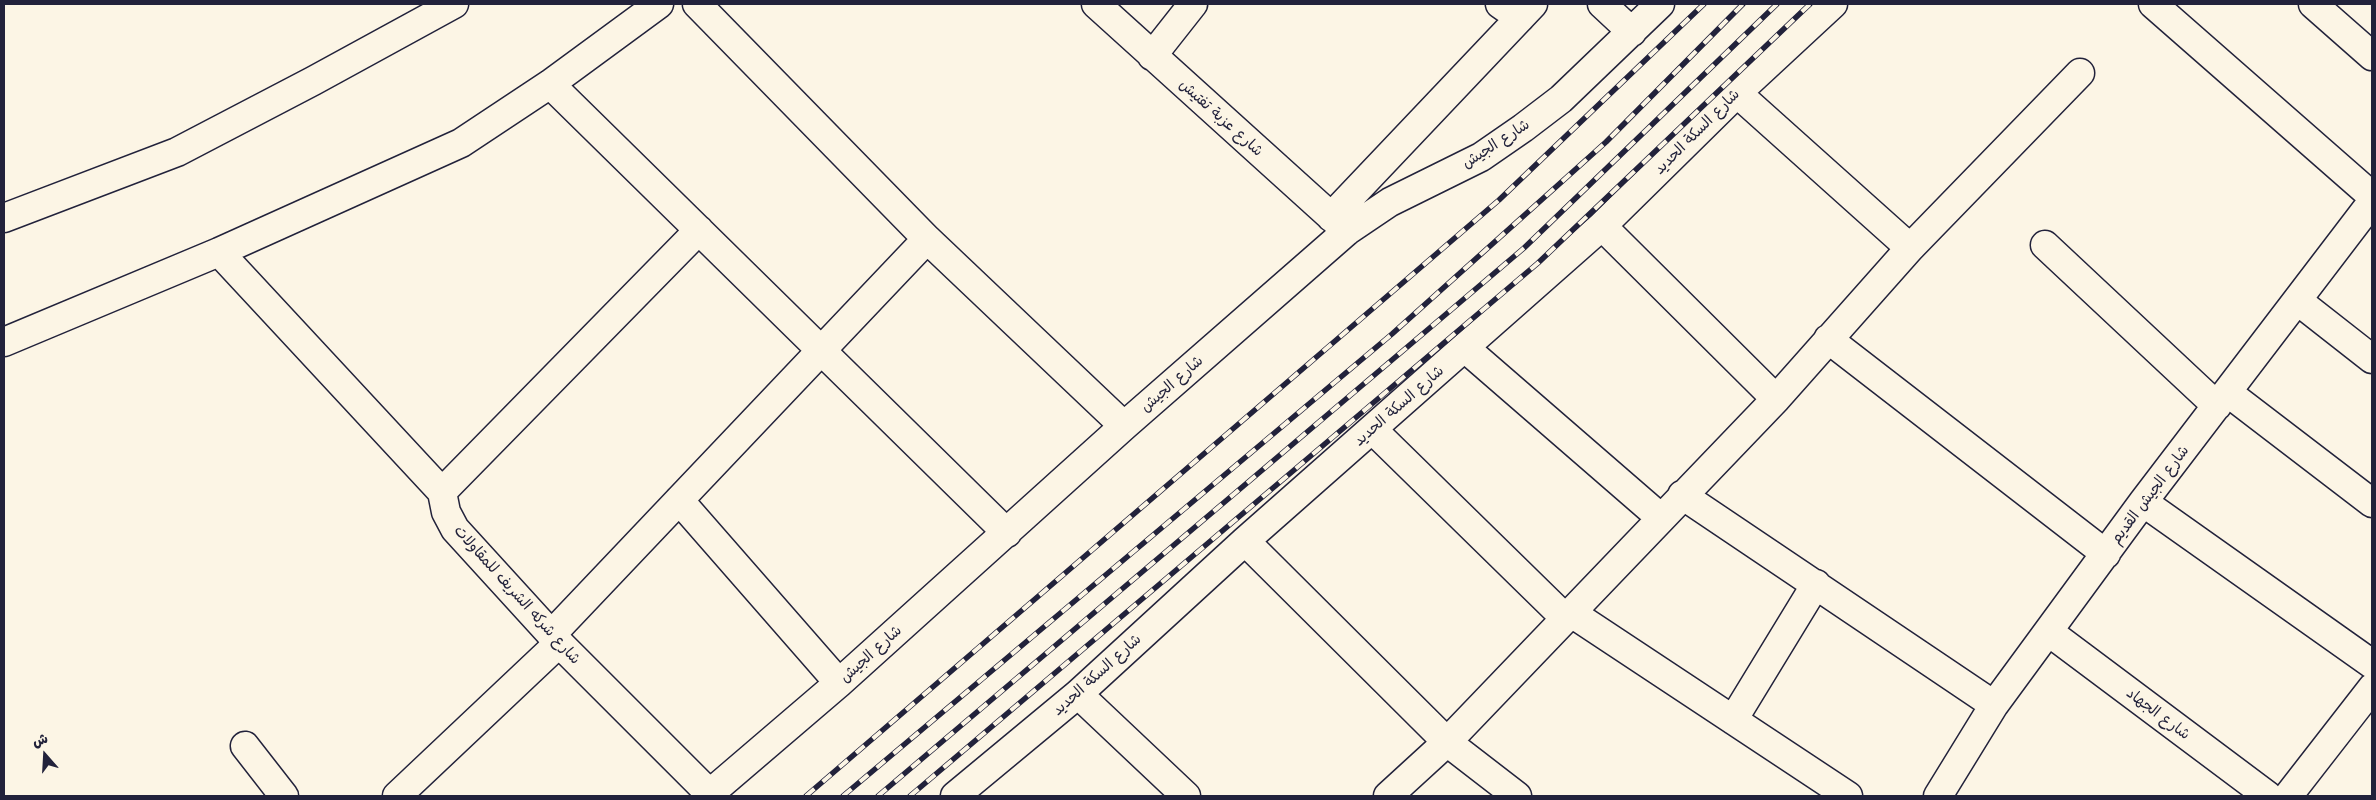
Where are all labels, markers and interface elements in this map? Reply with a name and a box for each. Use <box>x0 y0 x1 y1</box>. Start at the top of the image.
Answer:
street label: شارع عزبة تفتيش <box>1175 76 1267 160</box>
street label: شارع السكة الحديد <box>1651 86 1743 178</box>
street label: شارع الجيش <box>1459 115 1533 173</box>
street label: شارع الجيش <box>1137 352 1207 416</box>
street label: شارع السكة الحديد <box>1350 362 1448 450</box>
street label: شارع الجيش القديم <box>2107 442 2193 548</box>
street label: شارع شركه الشريف للمقاولات <box>450 522 584 668</box>
street label: شارع الجيش <box>836 622 906 686</box>
street label: شارع السكة الحديد <box>1049 630 1145 720</box>
street label: شارع الجهاد <box>2123 684 2193 744</box>
north arrow <box>20 730 70 780</box>
text: ش <box>30 730 50 751</box>

